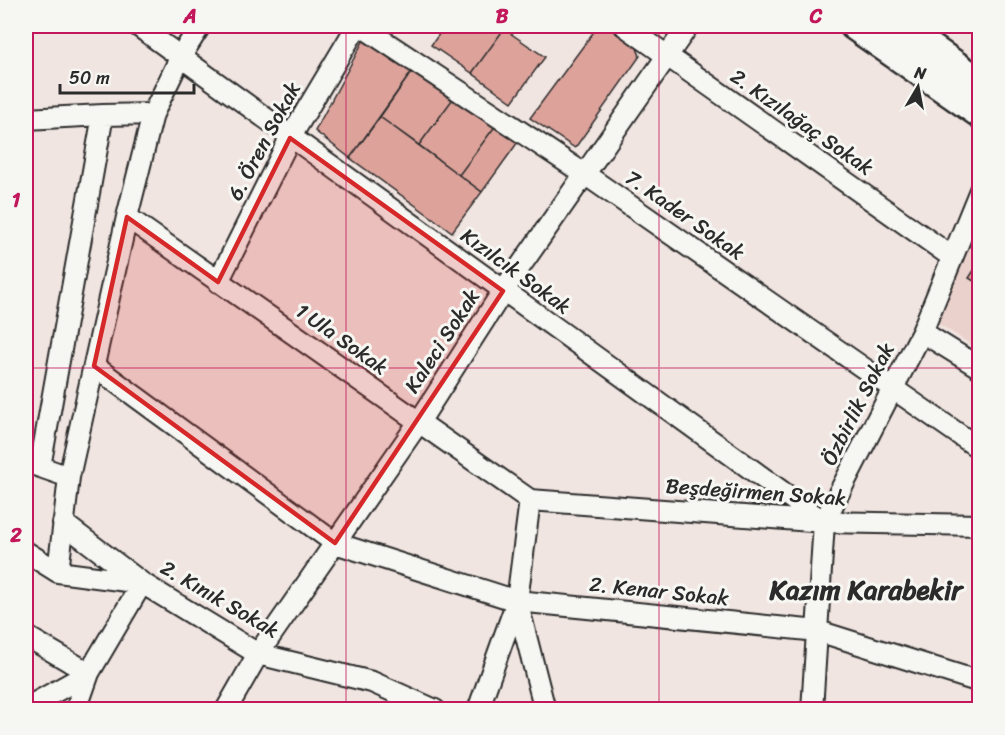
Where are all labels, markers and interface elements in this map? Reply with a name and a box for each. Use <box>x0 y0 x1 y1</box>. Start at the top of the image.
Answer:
text: A <box>182 0 197 34</box>
text: B <box>496 0 509 34</box>
text: C <box>809 0 823 34</box>
scale bar <box>60 57 194 95</box>
north arrow <box>888 57 948 117</box>
text: N <box>912 57 929 88</box>
street label: 2. Kızılağaç Sokak <box>722 58 882 186</box>
text: 50 m <box>69 62 110 94</box>
street label: 6. Ören Sokak <box>217 74 312 207</box>
street label: 7. Kader Sokak <box>617 159 754 271</box>
text: 1 <box>12 183 21 218</box>
street label: Kızılcık Sokak <box>452 217 580 325</box>
street label: Kaleci Sokak <box>394 280 491 401</box>
street label: 1 Ula Sokak <box>287 293 397 385</box>
street label: Özbirlik Sokak <box>811 335 906 472</box>
street label: Beşdeğirmen Sokak <box>664 467 848 517</box>
text: 2 <box>9 518 22 553</box>
street label: 2. Kınık Sokak <box>153 549 287 649</box>
street label: 2. Kenar Sokak <box>587 565 731 617</box>
district label: Kazım Karabekir <box>769 566 964 614</box>

